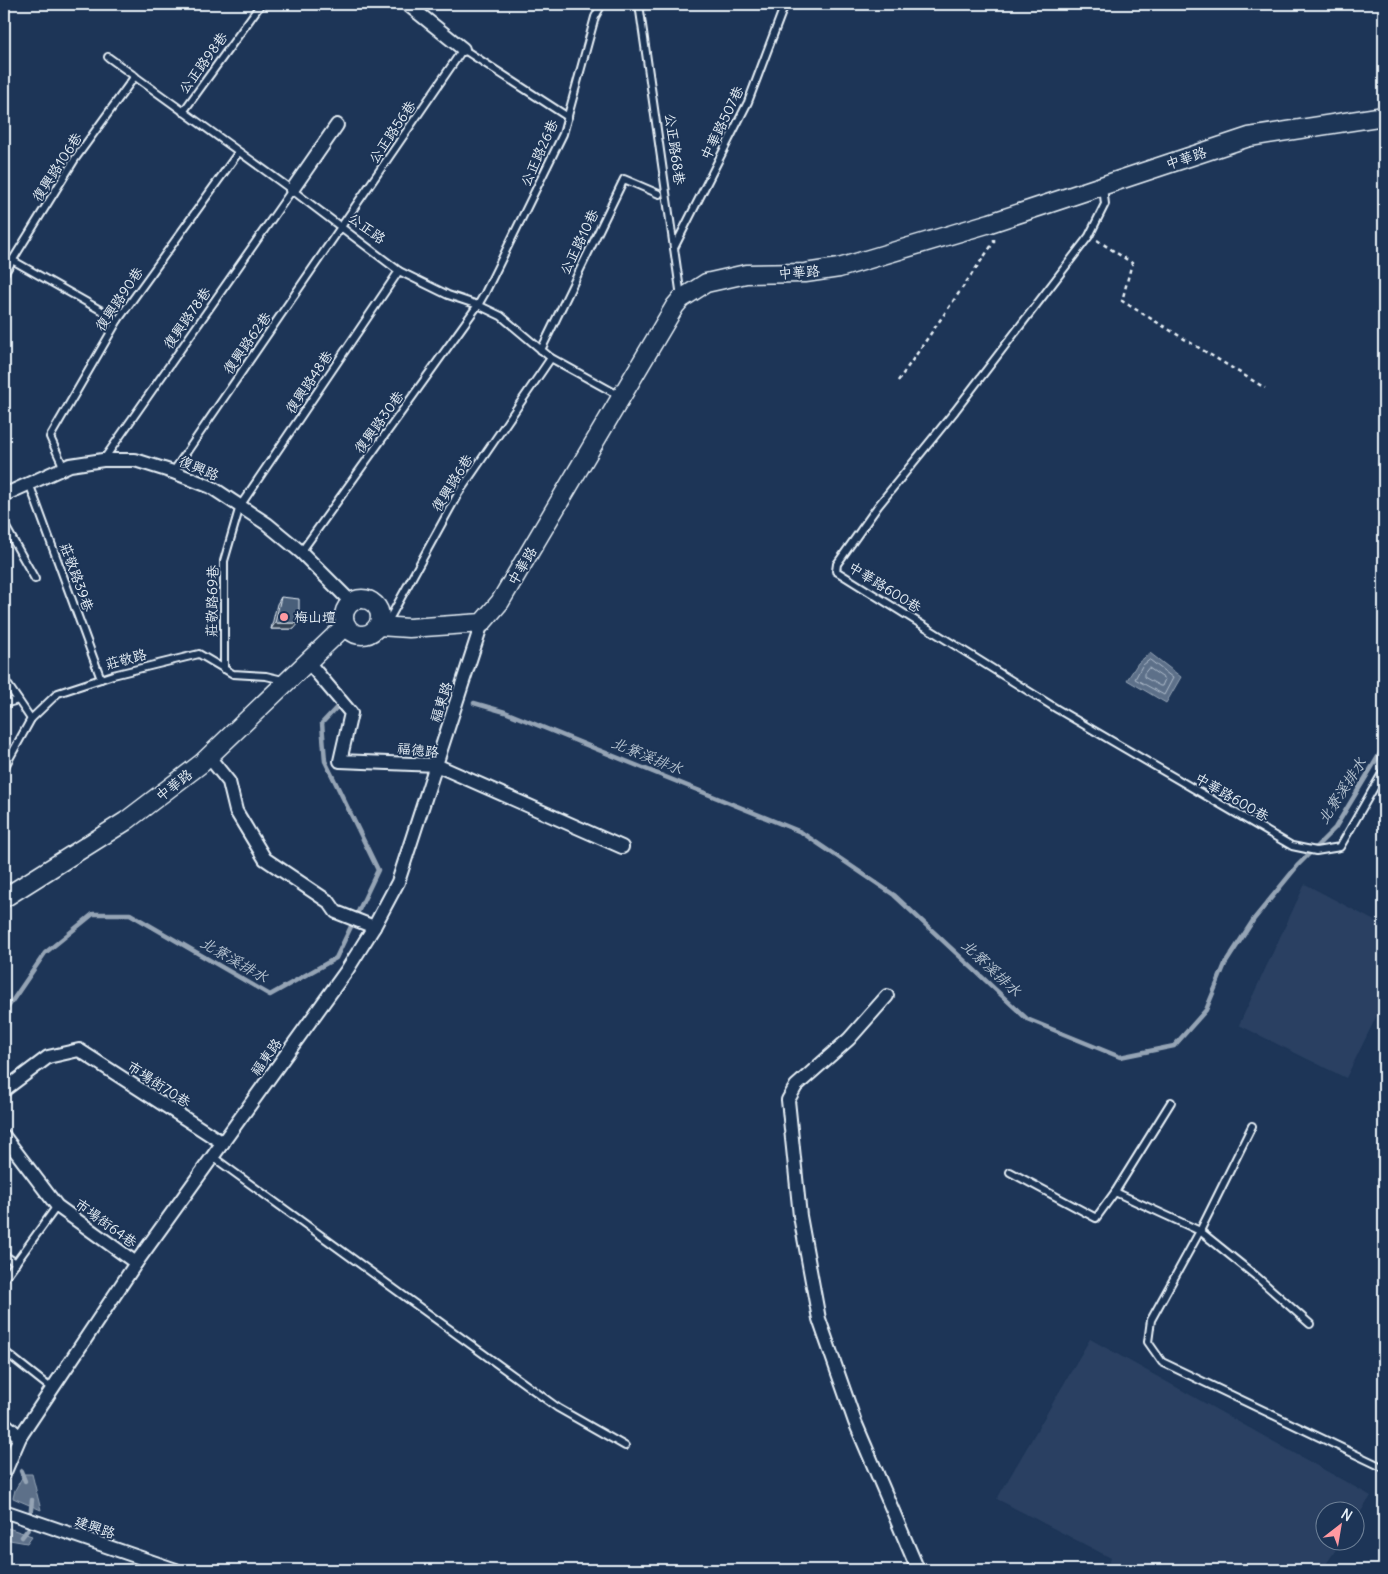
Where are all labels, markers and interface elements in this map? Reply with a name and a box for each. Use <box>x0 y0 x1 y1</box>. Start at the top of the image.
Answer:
street label: 公正路98巷 <box>175 28 232 97</box>
street label: 中華路507巷 <box>696 82 748 163</box>
street label: 公正路56巷 <box>364 96 420 167</box>
street label: 公正路68巷 <box>661 112 689 187</box>
street label: 公正路26巷 <box>516 116 562 189</box>
street label: 復興路106巷 <box>28 128 87 205</box>
street label: 中華路 <box>1163 143 1209 173</box>
street label: 公正路10巷 <box>555 205 603 278</box>
street label: 公正路 <box>345 208 389 248</box>
street label: 中華路 <box>777 262 821 282</box>
street label: 復興路90巷 <box>91 263 148 334</box>
street label: 復興路78巷 <box>159 283 215 352</box>
street label: 復興路62巷 <box>219 308 276 378</box>
street label: 復興路48巷 <box>281 346 337 417</box>
street label: 復興路30巷 <box>350 386 408 457</box>
street label: 復興路6巷 <box>427 450 477 515</box>
street label: 復興路 <box>176 452 222 484</box>
street label: 莊敬路39巷 <box>56 540 98 615</box>
street label: 中華路 <box>503 543 541 589</box>
street label: 中華路600巷 <box>845 558 926 617</box>
street label: 莊敬路69巷 <box>202 564 222 637</box>
place label: 梅山壇 <box>294 608 336 626</box>
marker: 梅山壇 <box>278 611 290 623</box>
street label: 莊敬路 <box>103 645 149 673</box>
street label: 福東路 <box>426 679 456 725</box>
water label: 北寮溪排水 <box>609 733 686 779</box>
street label: 福德路 <box>396 739 440 761</box>
water label: 北寮溪排水 <box>1313 753 1371 827</box>
street label: 中華路 <box>152 765 196 805</box>
street label: 中華路600巷 <box>1192 769 1273 826</box>
water label: 北寮溪排水 <box>197 933 272 987</box>
water label: 北寮溪排水 <box>957 935 1026 1001</box>
street label: 福東路 <box>246 1035 286 1079</box>
street label: 市場街70巷 <box>124 1057 195 1112</box>
street label: 市場街64巷 <box>72 1195 141 1252</box>
north arrow <box>1316 1502 1366 1552</box>
text: N <box>1338 1505 1355 1525</box>
street label: 建興路 <box>72 1512 118 1542</box>

